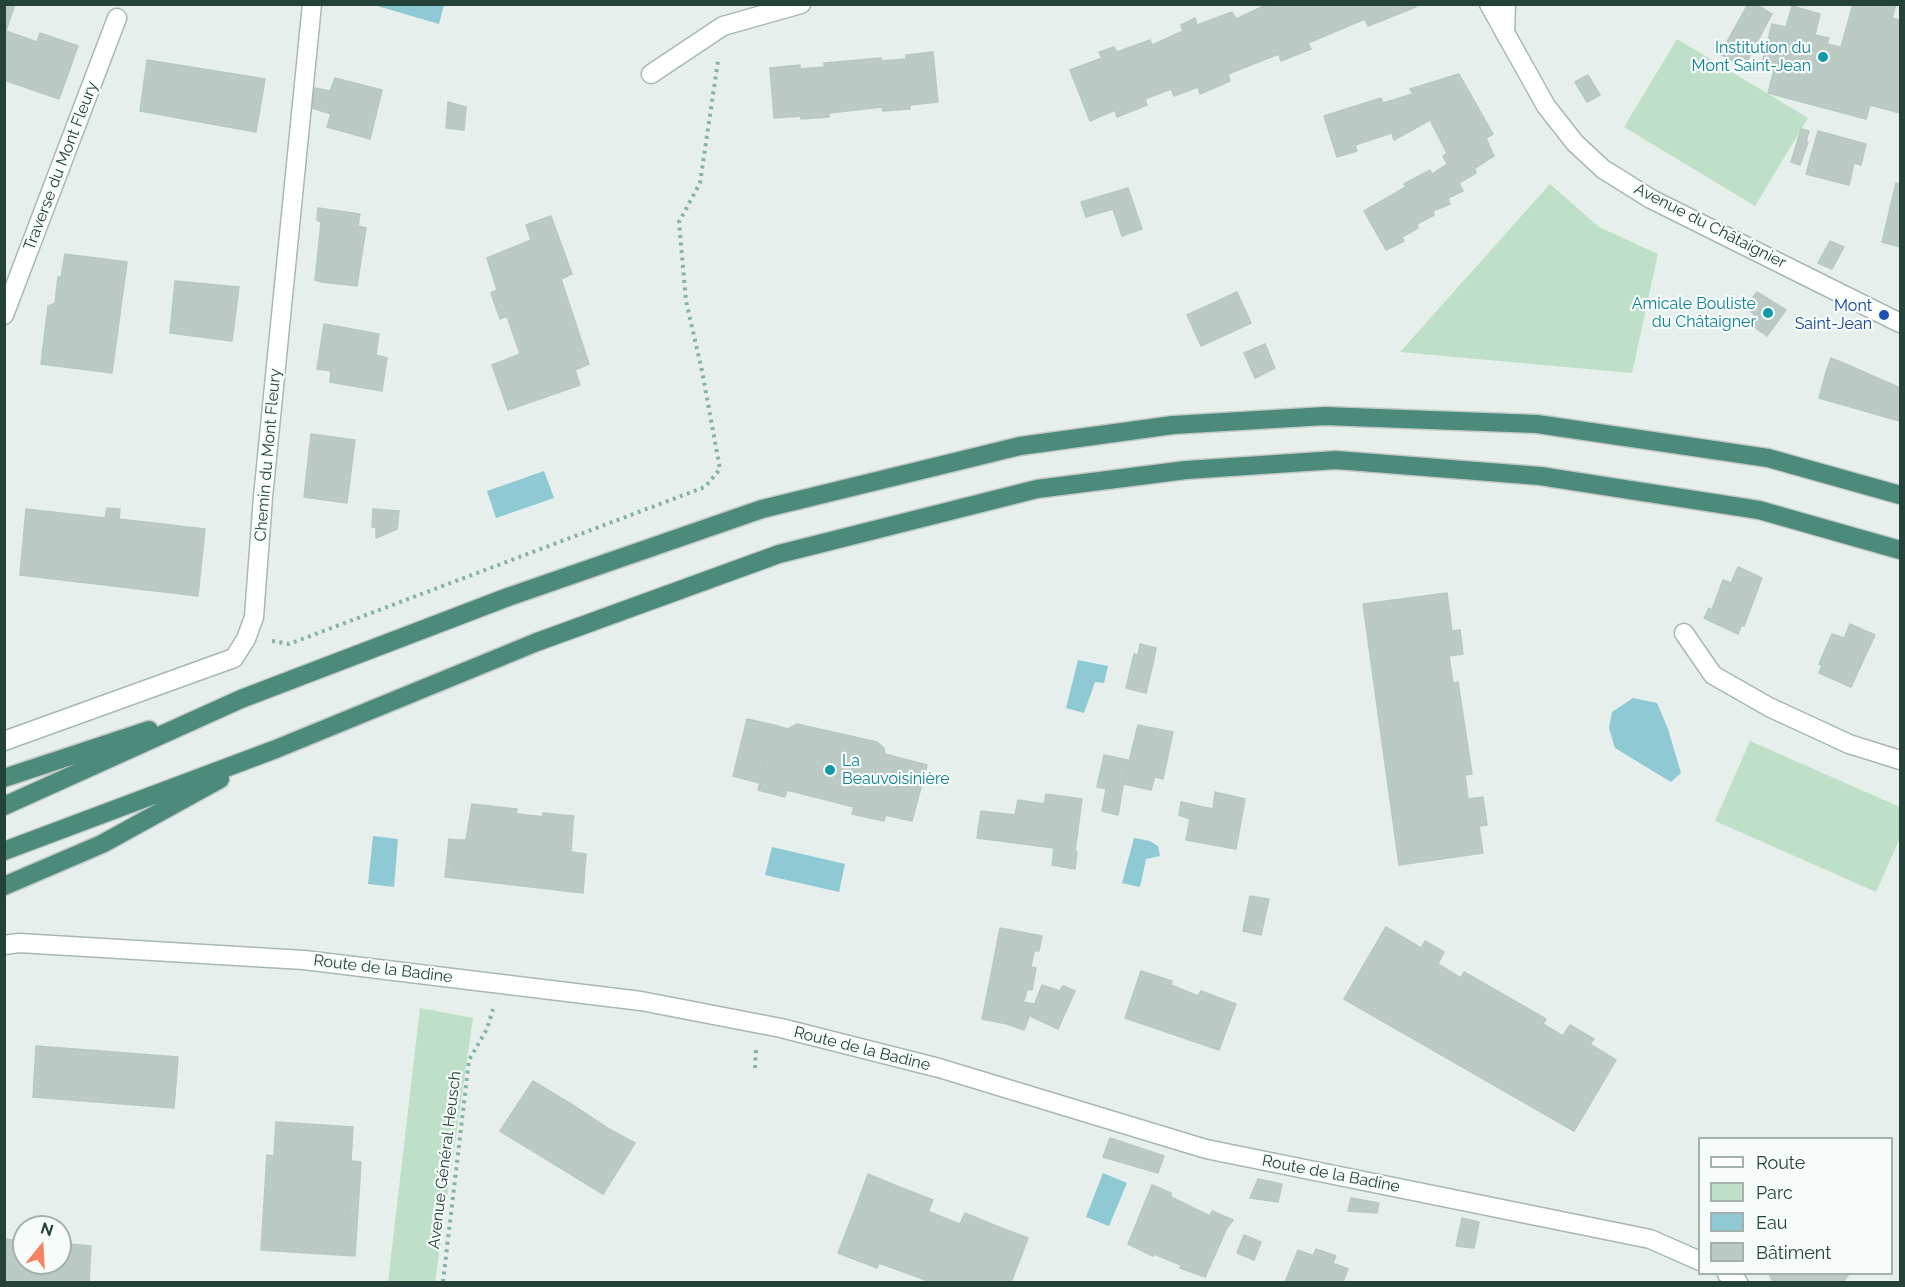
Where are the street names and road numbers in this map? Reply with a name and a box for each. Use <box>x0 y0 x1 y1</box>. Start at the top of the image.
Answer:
street label: Traverse du Mont Fleury <box>20 79 102 253</box>
street label: Avenue du Châtaignier <box>1631 179 1789 273</box>
street label: Chemin du Mont Fleury <box>251 368 285 542</box>
street label: Route de la Badine <box>312 951 454 987</box>
street label: Route de la Badine <box>792 1023 932 1075</box>
street label: Avenue Général Heusch <box>425 1070 465 1250</box>
street label: Route de la Badine <box>1260 1151 1402 1197</box>

